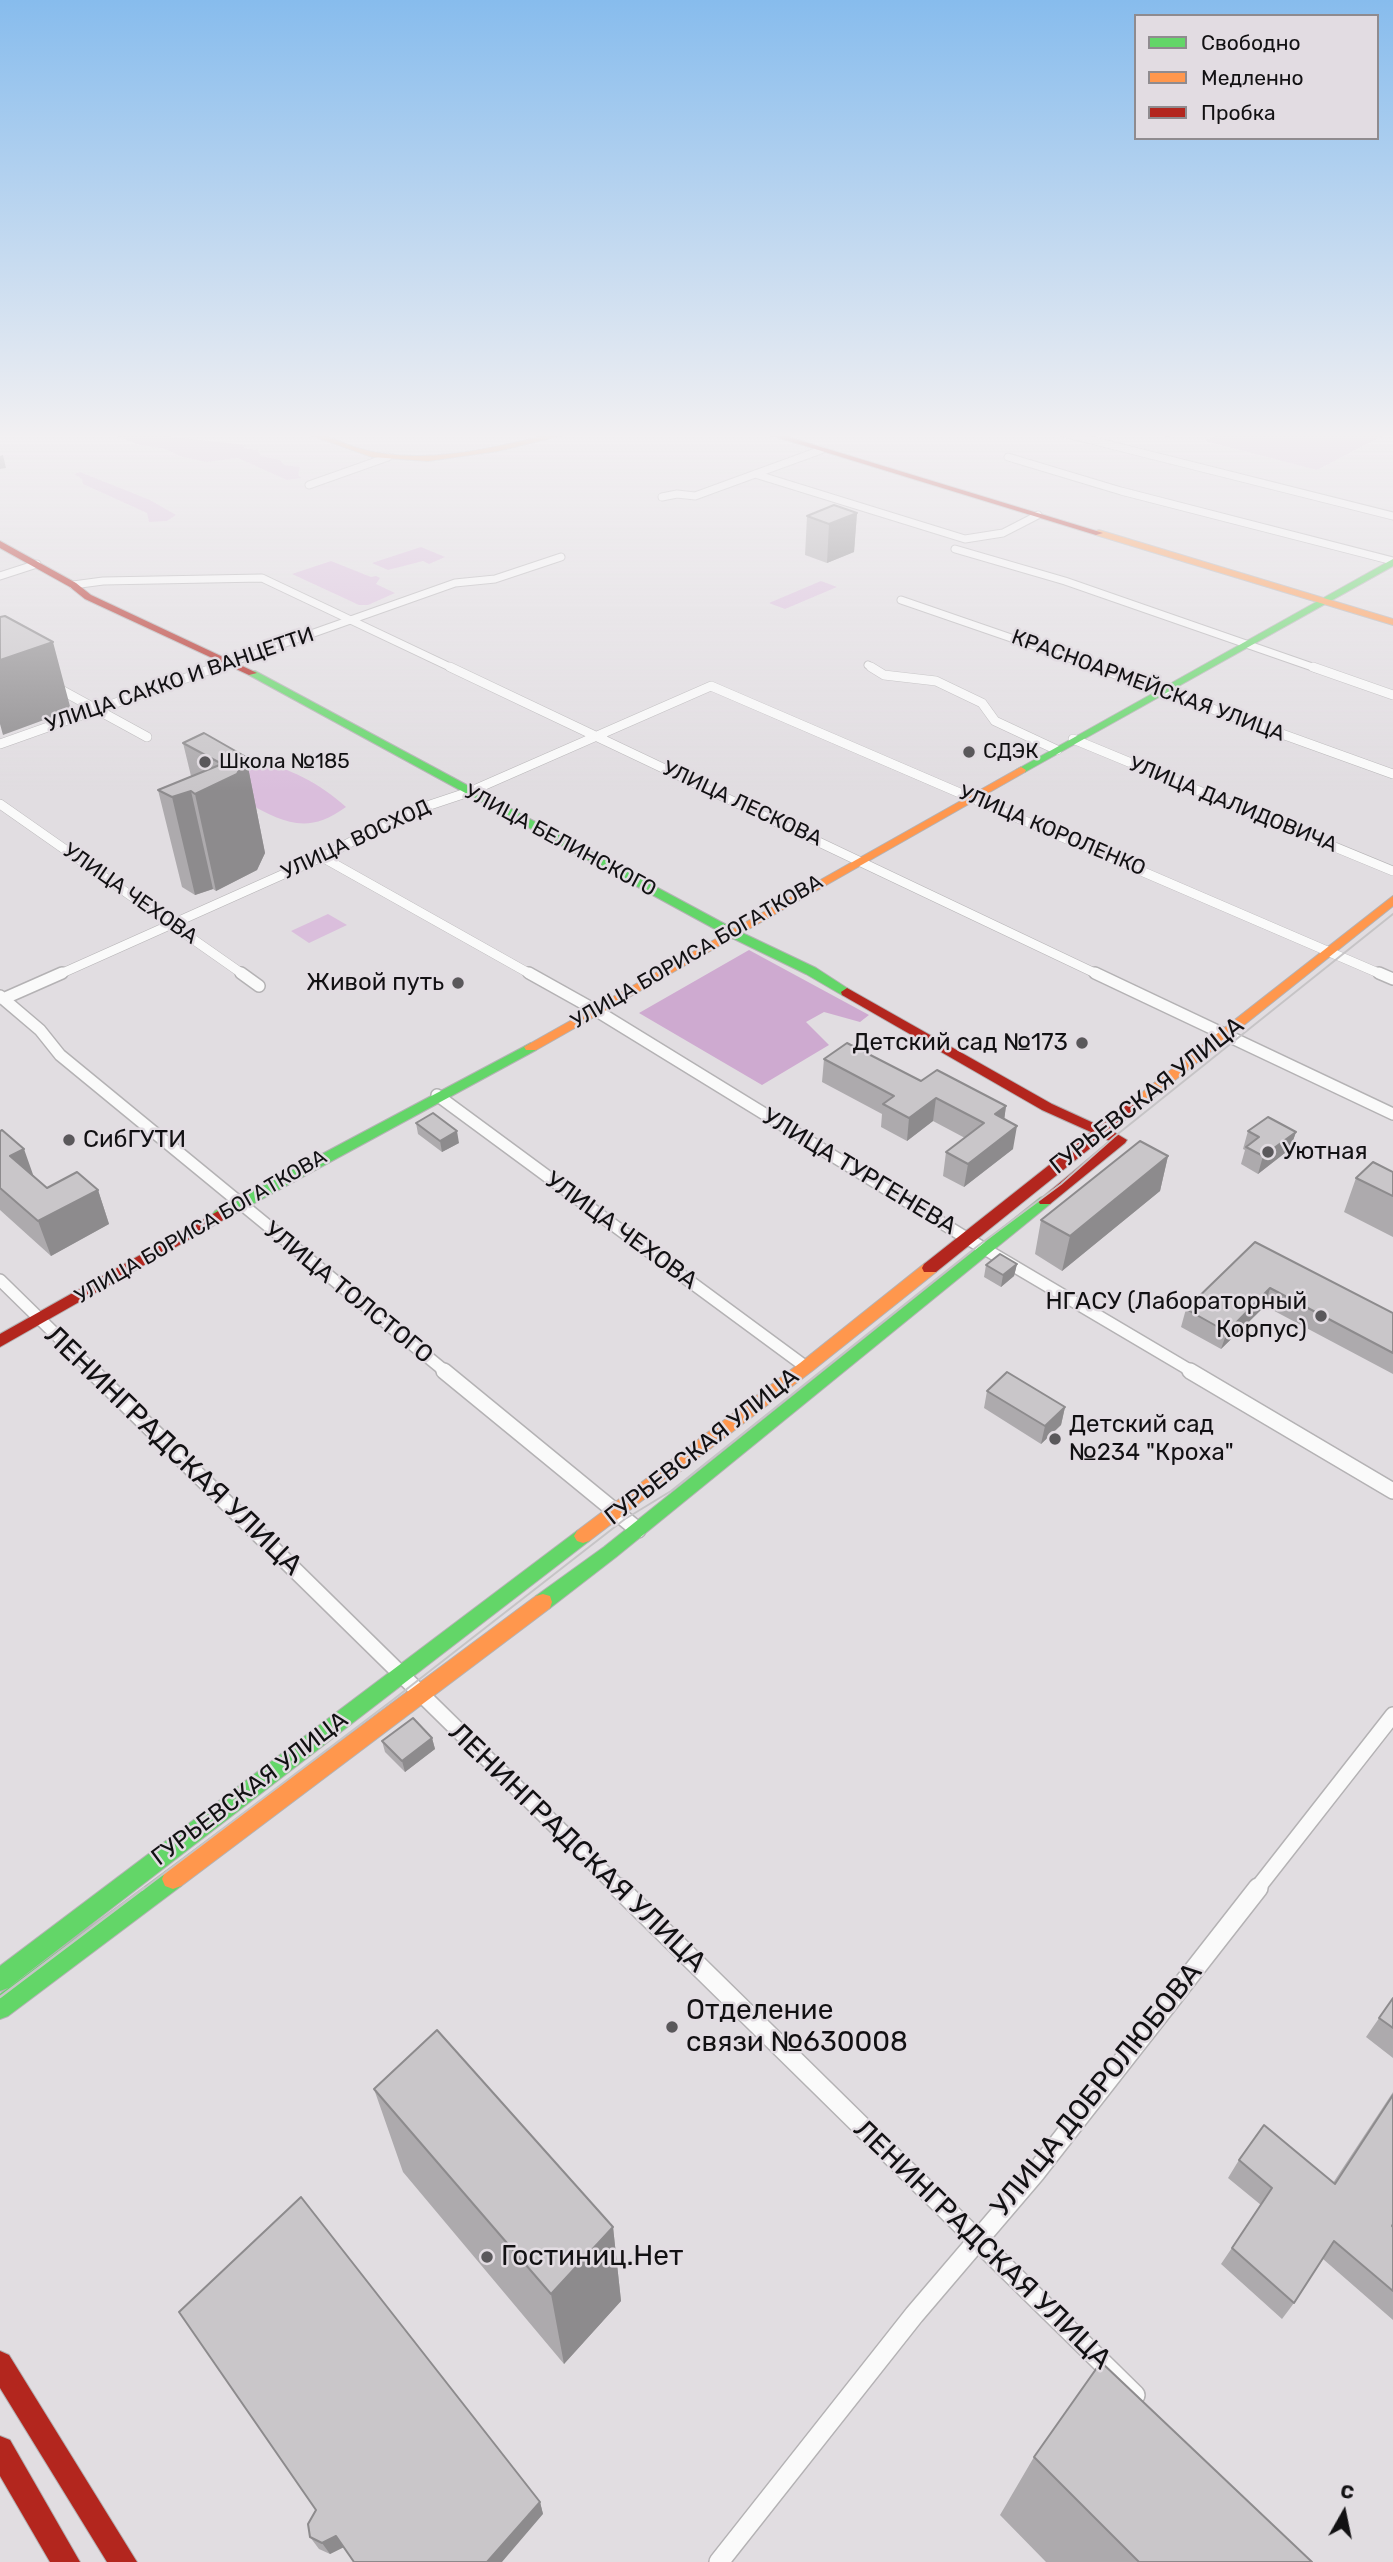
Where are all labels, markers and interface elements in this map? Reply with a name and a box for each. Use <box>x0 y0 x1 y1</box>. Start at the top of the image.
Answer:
legend <box>1134 14 1379 140</box>
text: Свободно <box>1201 30 1301 55</box>
text: Медленно <box>1201 65 1304 90</box>
text: Пробка <box>1201 100 1276 125</box>
street label: УЛИЦА САККО И ВАНЦЕТТИ <box>43 622 317 738</box>
street label: КРАСНОАРМЕЙСКАЯ УЛИЦА <box>1008 625 1288 747</box>
place label: СДЭК <box>983 739 1039 765</box>
marker: СДЭК <box>961 744 977 760</box>
place label: Школа №185 <box>219 749 350 775</box>
street label: УЛИЦА ДАЛИДОВИЧА <box>1125 752 1341 858</box>
marker: Школа №185 <box>197 754 213 770</box>
street label: УЛИЦА ЛЕСКОВА <box>658 756 826 852</box>
street label: УЛИЦА БЕЛИНСКОГО <box>460 780 660 902</box>
street label: УЛИЦА КОРОЛЕНКО <box>955 780 1149 882</box>
street label: УЛИЦА ВОСХОД <box>278 794 434 886</box>
street label: УЛИЦА ЧЕХОВА <box>58 838 202 950</box>
street label: УЛИЦА БОРИСА БОГАТКОВА <box>567 869 827 1035</box>
place label: Живой путь <box>306 969 444 997</box>
marker: Живой путь <box>450 975 466 991</box>
street label: ГУРЬЕВСКАЯ УЛИЦА <box>1044 1011 1250 1181</box>
place label: Детский сад №173 <box>853 1029 1068 1057</box>
marker: Детский сад №173 <box>1074 1035 1090 1051</box>
street label: УЛИЦА ТУРГЕНЕВА <box>756 1102 962 1242</box>
place label: СибГУТИ <box>83 1126 186 1154</box>
marker: СибГУТИ <box>61 1132 77 1148</box>
place label: Уютная <box>1282 1138 1368 1166</box>
street label: УЛИЦА БОРИСА БОГАТКОВА <box>71 1144 331 1310</box>
marker: Уютная <box>1260 1144 1276 1160</box>
street label: УЛИЦА ЧЕХОВА <box>539 1166 703 1296</box>
street label: УЛИЦА ТОЛСТОГО <box>258 1216 438 1370</box>
place label: НГАСУ (Лабораторный Корпус) <box>1045 1288 1307 1344</box>
marker: НГАСУ (Лабораторный Корпус) <box>1313 1308 1329 1324</box>
street label: ЛЕНИНГРАДСКАЯ УЛИЦА <box>37 1319 309 1583</box>
street label: ГУРЬЕВСКАЯ УЛИЦА <box>599 1362 805 1532</box>
place label: Детский сад №234 "Кроха" <box>1069 1411 1234 1467</box>
marker: Детский сад №234 "Кроха" <box>1047 1431 1063 1447</box>
street label: ГУРЬЕВСКАЯ УЛИЦА <box>146 1706 354 1872</box>
street label: ЛЕНИНГРАДСКАЯ УЛИЦА <box>441 1716 713 1980</box>
street label: УЛИЦА ДОБРОЛЮБОВА <box>984 1956 1210 2224</box>
place label: Отделение связи №630008 <box>686 1994 908 2060</box>
marker: Отделение связи №630008 <box>664 2019 680 2035</box>
street label: ЛЕНИНГРАДСКАЯ УЛИЦА <box>846 2113 1118 2377</box>
place label: Гостиниц.Нет <box>501 2240 683 2274</box>
marker: Гостиниц.Нет <box>479 2249 495 2265</box>
north arrow <box>1309 2478 1379 2548</box>
text: С <box>1339 2479 1356 2504</box>

